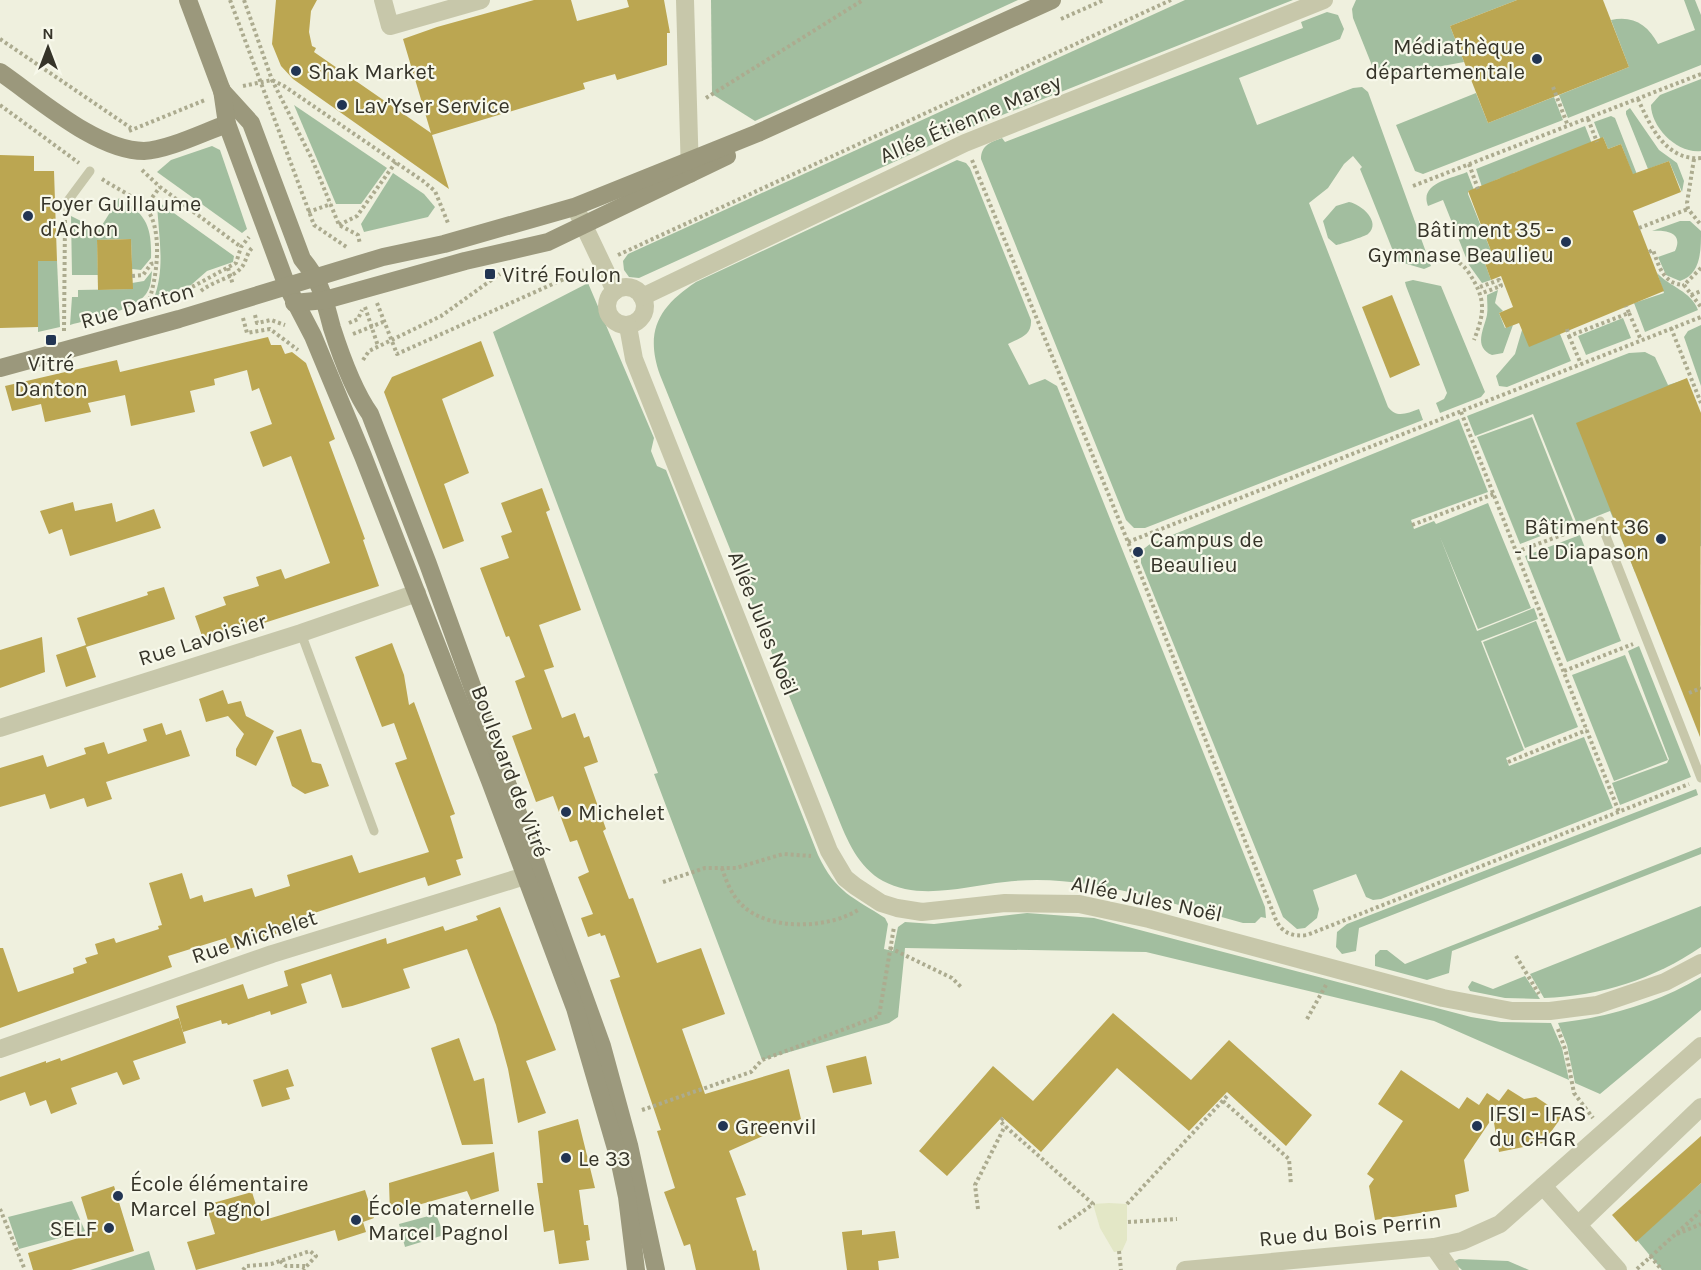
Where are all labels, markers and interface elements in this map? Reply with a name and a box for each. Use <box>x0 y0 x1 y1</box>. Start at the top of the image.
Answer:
north arrow <box>18 18 78 78</box>
text: N <box>42 24 54 43</box>
place label: Médiathèque départementale <box>1365 34 1525 85</box>
marker: Médiathèque départementale <box>1530 52 1544 66</box>
place label: Shak Market <box>308 59 435 85</box>
marker: Shak Market <box>289 64 303 78</box>
street label: Allée Étienne Marey <box>875 68 1065 169</box>
place label: Lav'Yser Service <box>354 93 510 119</box>
marker: Lav'Yser Service <box>335 98 349 112</box>
place label: Foyer Guillaume d'Achon <box>40 191 201 242</box>
marker: Foyer Guillaume d'Achon <box>21 209 35 223</box>
place label: Bâtiment 35 - Gymnase Beaulieu <box>1368 217 1554 268</box>
marker: Bâtiment 35 - Gymnase Beaulieu <box>1559 235 1573 249</box>
place label: Vitré Foulon <box>502 262 621 288</box>
marker: Vitré Foulon <box>483 267 497 281</box>
street label: Rue Danton <box>78 277 197 335</box>
marker: Vitré Danton <box>44 333 58 347</box>
place label: Vitré Danton <box>14 351 88 402</box>
place label: Bâtiment 36 - Le Diapason <box>1514 514 1649 565</box>
place label: Campus de Beaulieu <box>1150 527 1263 578</box>
marker: Bâtiment 36 - Le Diapason <box>1654 532 1668 546</box>
marker: Campus de Beaulieu <box>1131 545 1145 559</box>
street label: Allée Jules Noël <box>722 547 804 700</box>
street label: Rue Lavoisier <box>135 608 270 672</box>
street label: Boulevard de Vitré <box>465 682 555 861</box>
place label: Michelet <box>578 800 665 826</box>
marker: Michelet <box>559 805 573 819</box>
street label: Allée Jules Noël <box>1069 870 1225 928</box>
street label: Rue Michelet <box>188 904 320 969</box>
place label: IFSI - IFAS du CHGR <box>1489 1101 1587 1152</box>
place label: Greenvil <box>735 1114 817 1140</box>
marker: Greenvil <box>716 1119 730 1133</box>
marker: IFSI - IFAS du CHGR <box>1470 1119 1484 1133</box>
place label: Le 33 <box>578 1146 631 1172</box>
marker: Le 33 <box>559 1151 573 1165</box>
place label: École élémentaire Marcel Pagnol <box>130 1170 309 1222</box>
marker: École élémentaire Marcel Pagnol <box>111 1189 125 1203</box>
place label: École maternelle Marcel Pagnol <box>368 1194 535 1246</box>
street label: Rue du Bois Perrin <box>1258 1207 1443 1252</box>
marker: École maternelle Marcel Pagnol <box>349 1213 363 1227</box>
place label: SELF <box>50 1216 97 1242</box>
marker: SELF <box>102 1221 116 1235</box>

